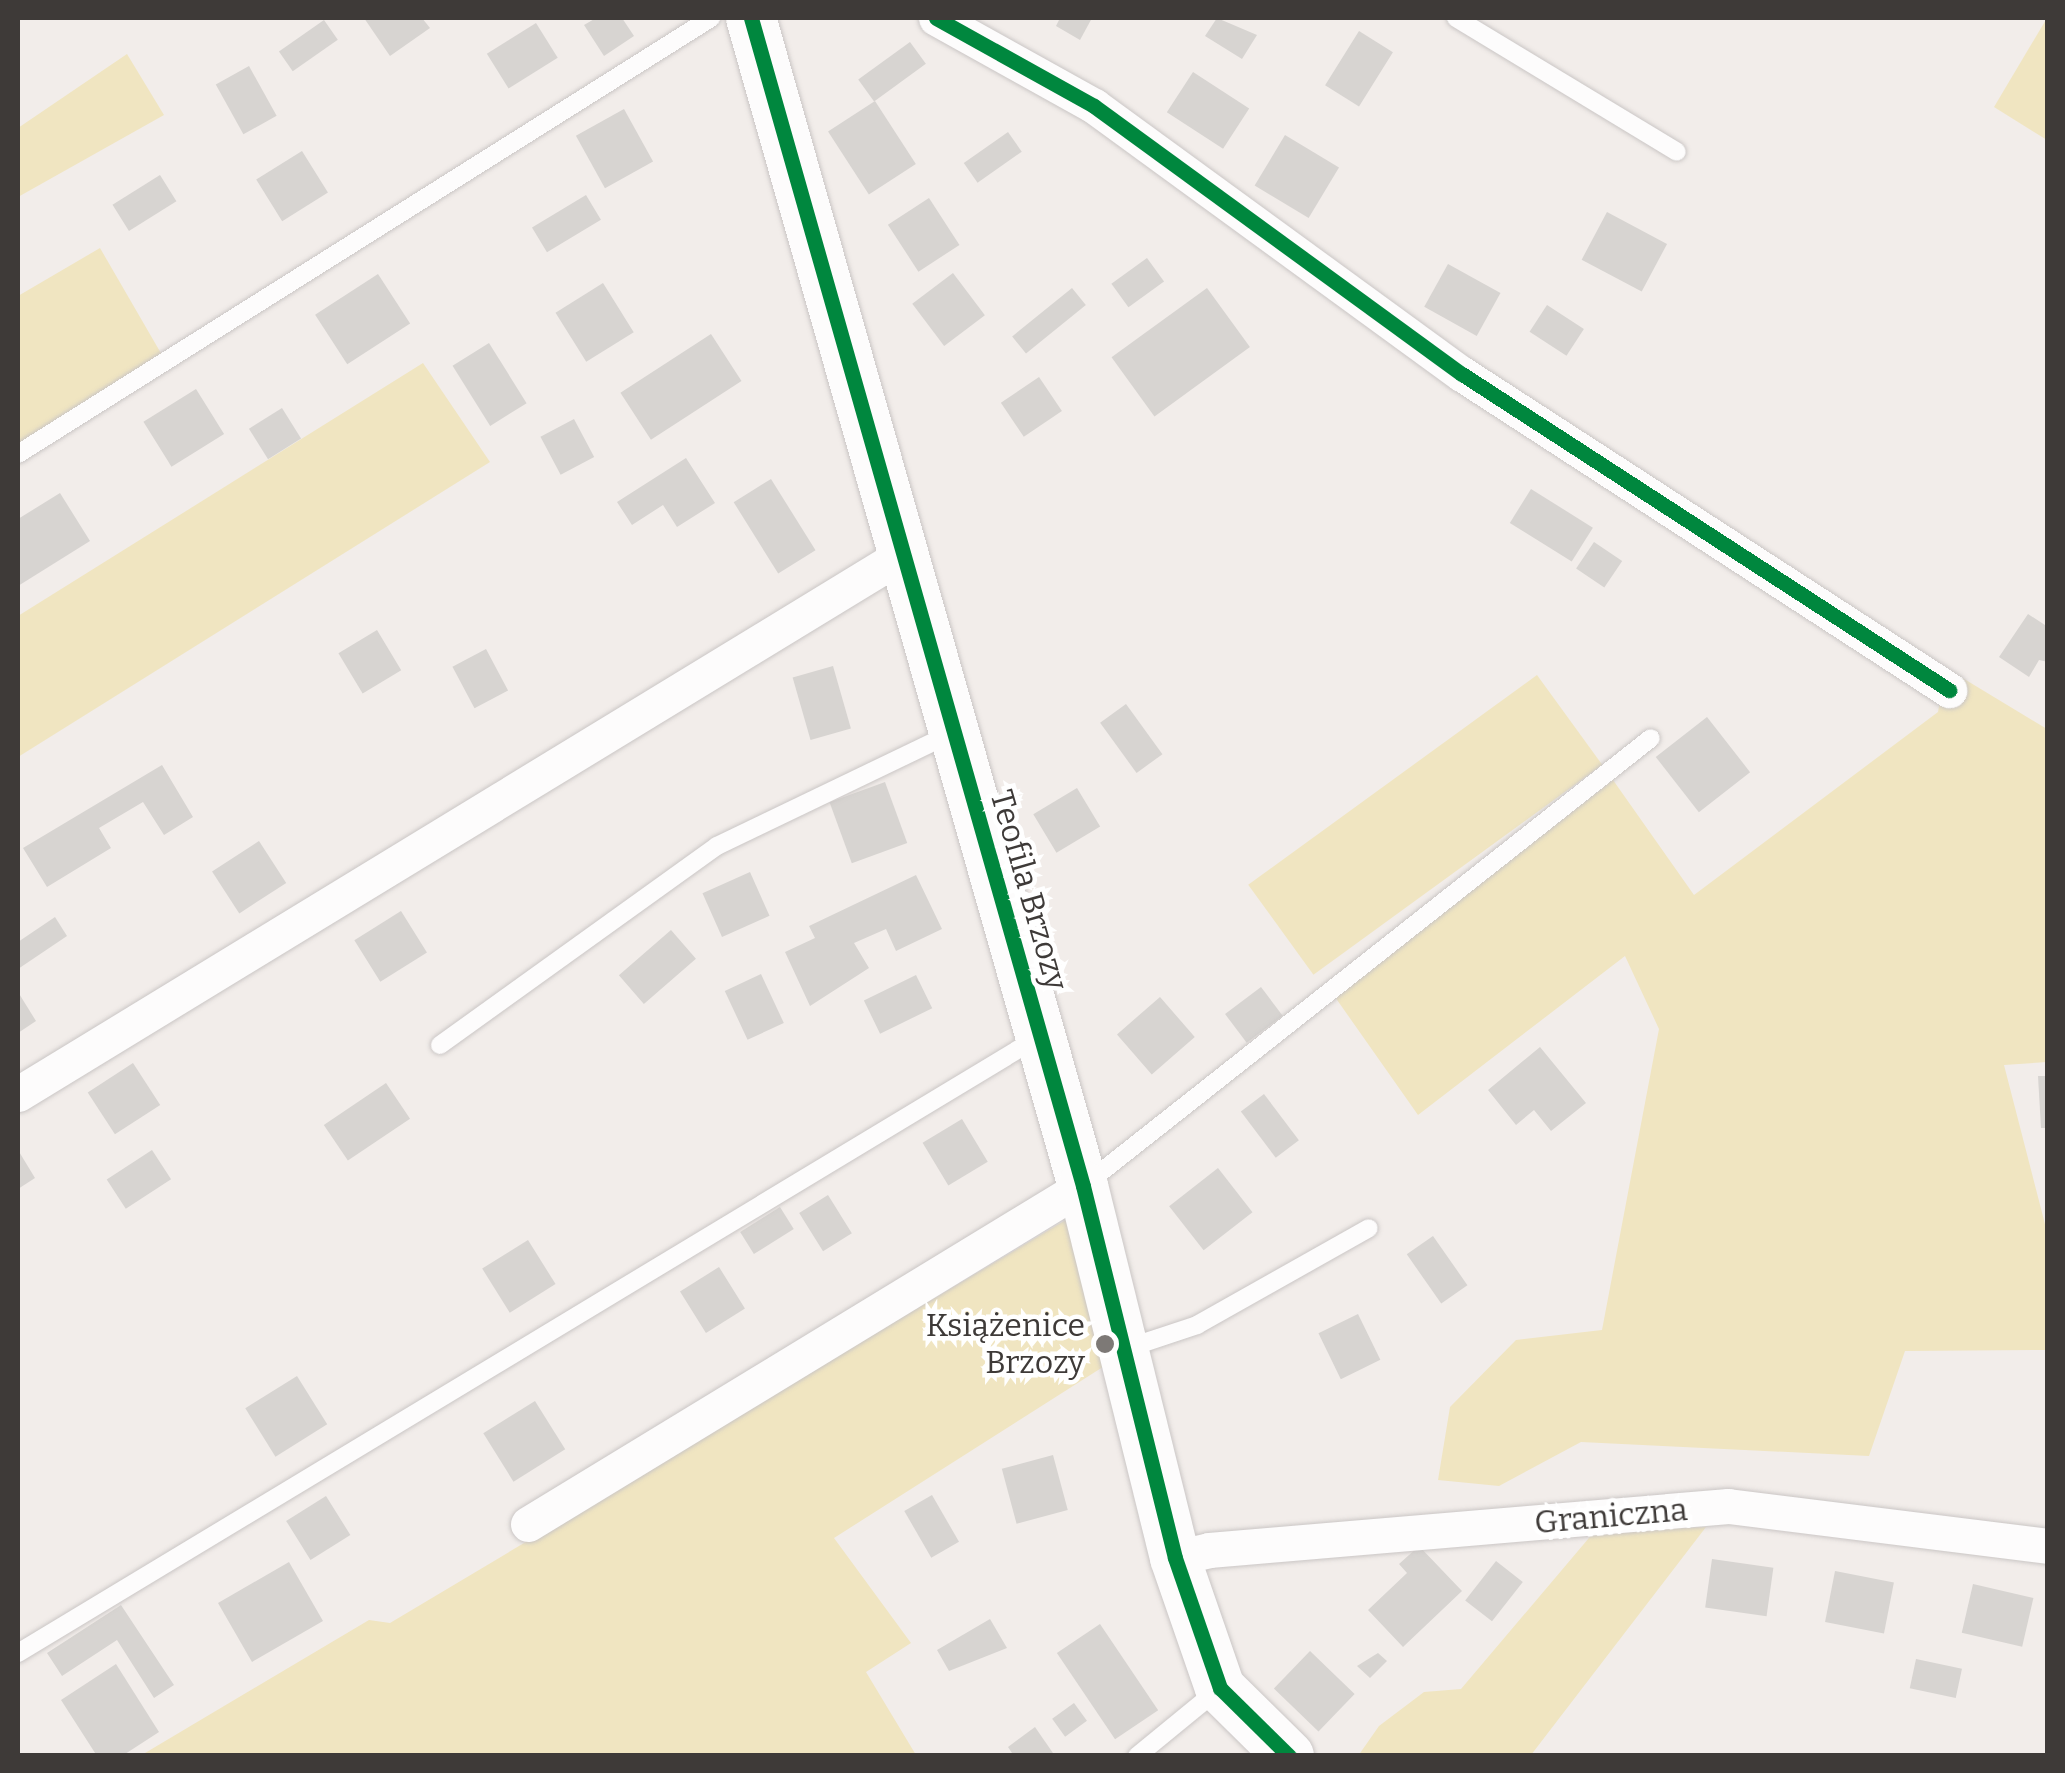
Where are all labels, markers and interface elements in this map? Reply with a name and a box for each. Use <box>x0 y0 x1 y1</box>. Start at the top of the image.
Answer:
street label: Teofila Brzozy <box>982 785 1076 995</box>
place label: Książenice Brzozy <box>926 1307 1085 1382</box>
marker: Książenice Brzozy <box>1094 1333 1116 1355</box>
street label: Graniczna <box>1533 1490 1689 1542</box>

